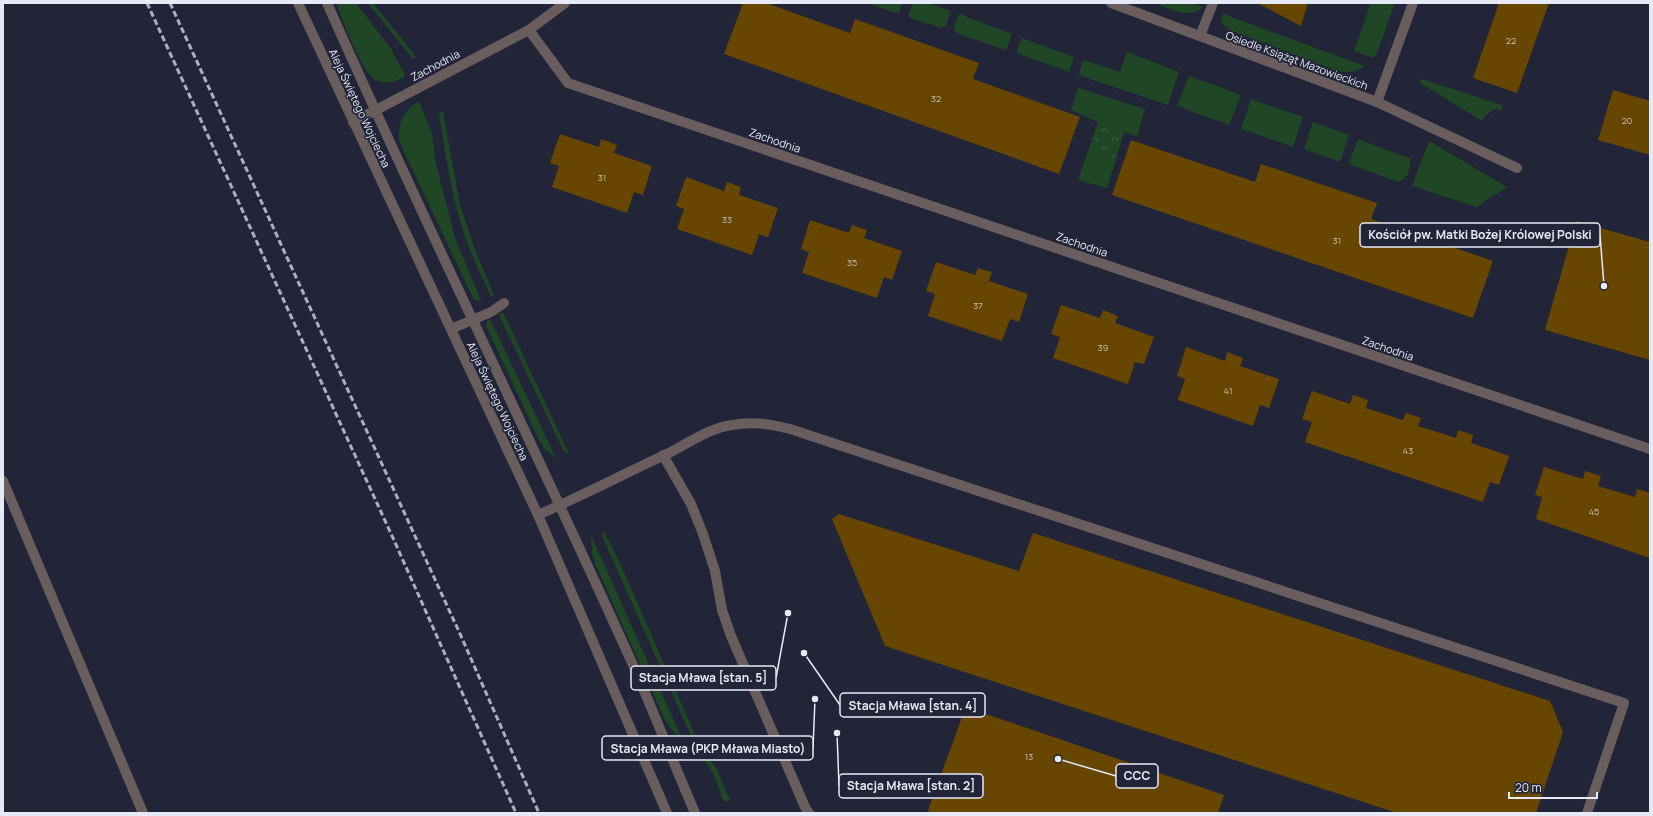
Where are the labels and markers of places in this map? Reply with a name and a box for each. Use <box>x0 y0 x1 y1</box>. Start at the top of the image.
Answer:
callout: Kościół pw. Matki Bożej Królowej Polski <box>1360 223 1600 247</box>
callout: Stacja Mława [stan. 5] <box>631 666 776 690</box>
callout: Stacja Mława [stan. 4] <box>840 693 985 717</box>
callout: Stacja Mława (PKP Mława Miasto) <box>602 736 813 760</box>
callout: CCC <box>1116 764 1158 788</box>
callout: Stacja Mława [stan. 2] <box>839 774 983 798</box>

